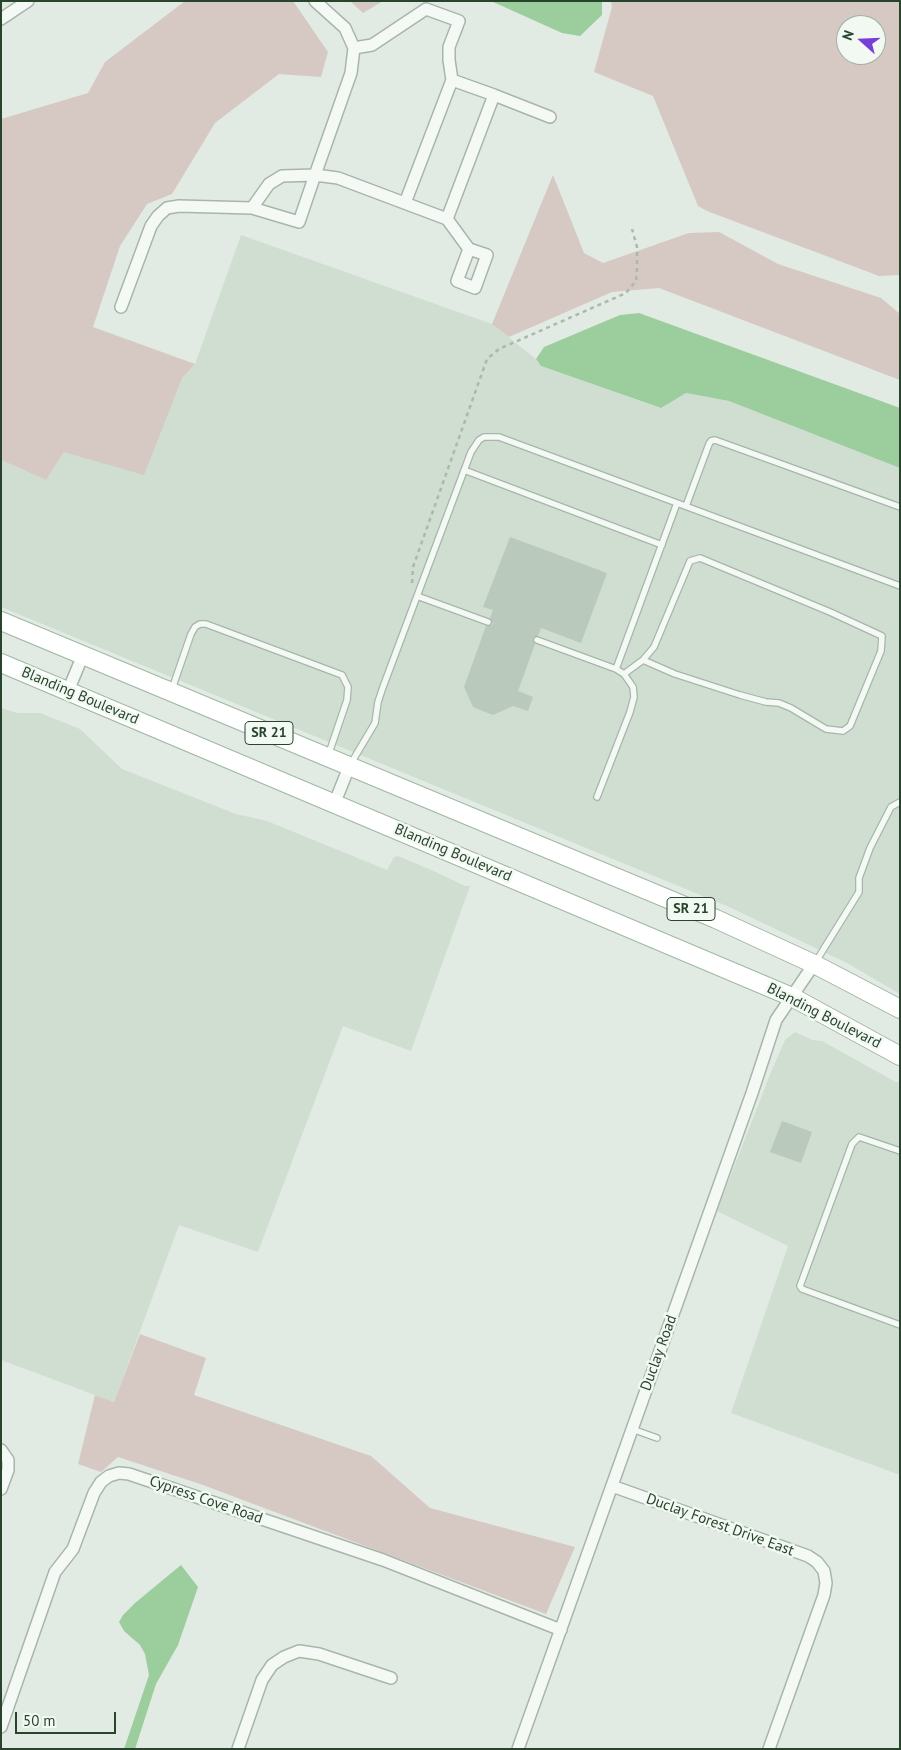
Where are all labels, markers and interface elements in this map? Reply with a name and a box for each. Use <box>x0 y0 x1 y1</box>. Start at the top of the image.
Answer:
north arrow <box>836 15 886 65</box>
text: N <box>838 28 858 43</box>
street label: Blanding Boulevard <box>19 663 141 729</box>
road number: SR 21 <box>245 721 293 744</box>
street label: Blanding Boulevard <box>392 820 514 886</box>
road number: SR 21 <box>667 898 715 921</box>
street label: Blanding Boulevard <box>764 979 884 1053</box>
street label: Duclay Road <box>637 1313 681 1393</box>
street label: Cypress Cove Road <box>147 1472 265 1528</box>
street label: Duclay Forest Drive East <box>644 1490 796 1560</box>
scale bar <box>18 1702 119 1734</box>
text: 50 m <box>23 1711 56 1730</box>

